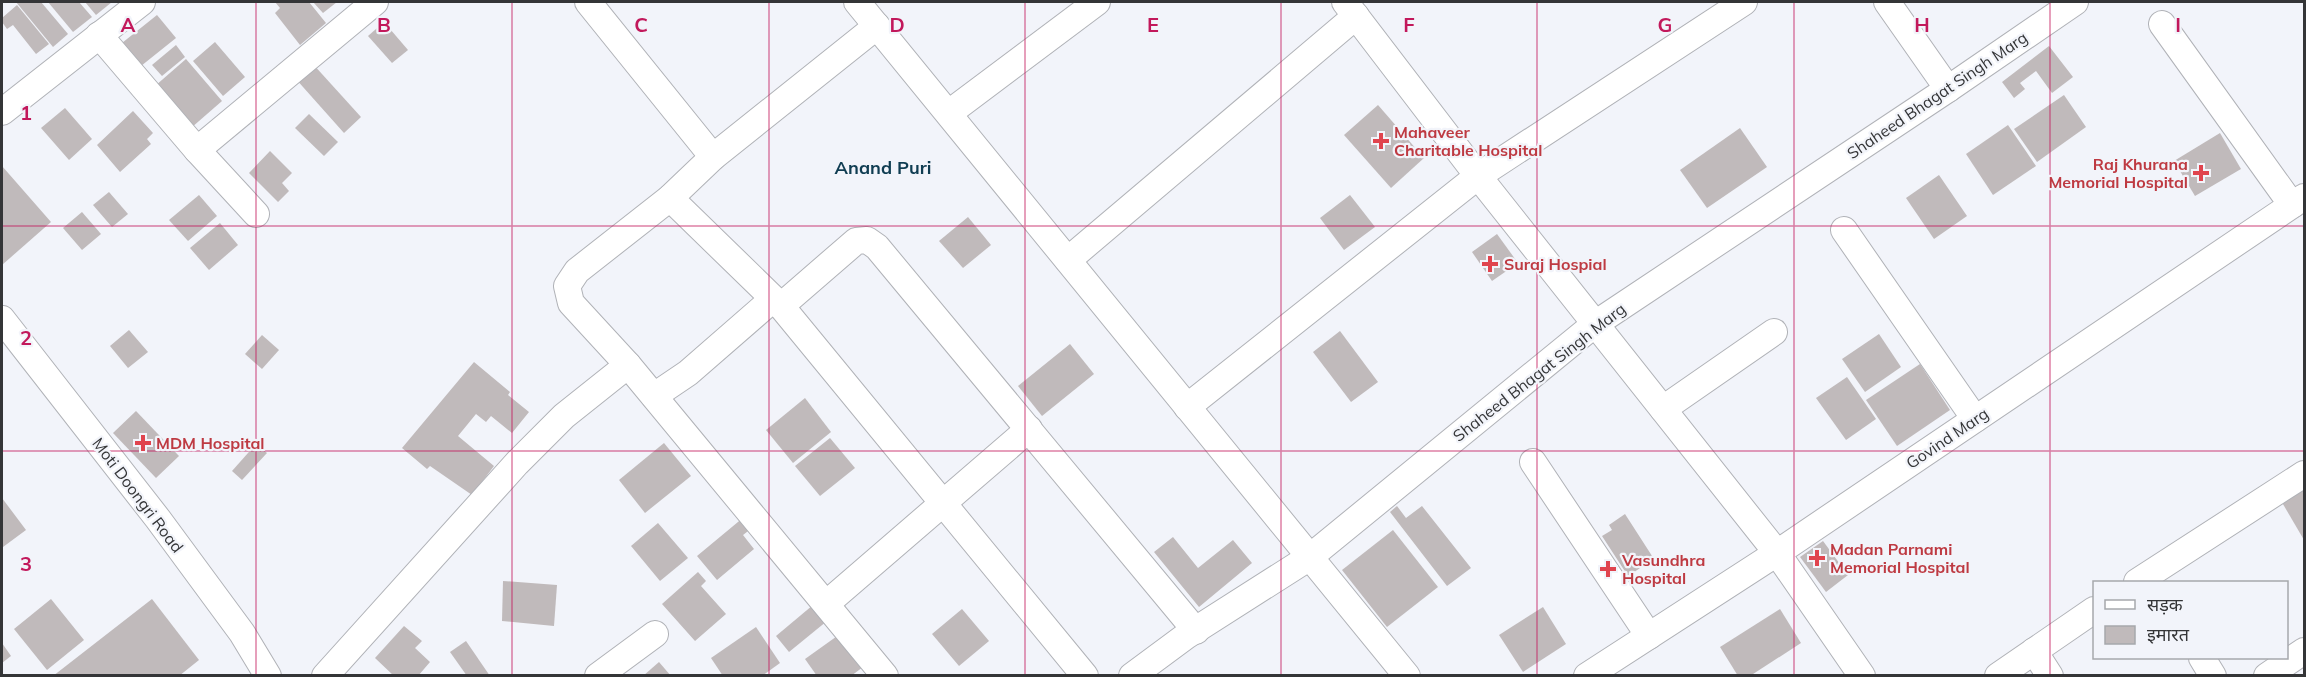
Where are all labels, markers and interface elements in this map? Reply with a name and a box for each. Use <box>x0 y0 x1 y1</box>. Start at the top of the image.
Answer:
text: A <box>121 12 136 37</box>
text: B <box>377 12 391 37</box>
text: C <box>634 12 648 37</box>
text: D <box>889 12 905 37</box>
text: E <box>1147 12 1159 37</box>
text: F <box>1403 12 1415 37</box>
text: G <box>1658 12 1672 37</box>
text: H <box>1914 12 1930 37</box>
text: I <box>2175 12 2181 37</box>
street label: Shaheed Bhagat Singh Marg <box>1843 27 2031 163</box>
text: 1 <box>20 100 32 125</box>
place label: Mahaveer Charitable Hospital <box>1394 122 1542 160</box>
marker: Mahaveer Charitable Hospital <box>1372 132 1390 150</box>
place label: Raj Khurana Memorial Hospital <box>2048 154 2188 192</box>
district label: Anand Puri <box>835 156 931 179</box>
marker: Raj Khurana Memorial Hospital <box>2192 164 2210 182</box>
place label: Suraj Hospial <box>1504 254 1607 274</box>
marker: Suraj Hospial <box>1481 255 1499 273</box>
street label: Shaheed Bhagat Singh Marg <box>1449 298 1629 446</box>
text: 2 <box>20 325 32 350</box>
street label: Govind Marg <box>1902 403 1992 473</box>
place label: MDM Hospital <box>156 433 265 453</box>
street label: Moti Doongri Road <box>88 434 188 556</box>
marker: MDM Hospital <box>134 434 152 452</box>
place label: Madan Parnami Memorial Hospital <box>1830 539 1970 577</box>
marker: Madan Parnami Memorial Hospital <box>1808 549 1826 567</box>
place label: Vasundhra Hospital <box>1621 550 1705 588</box>
text: 3 <box>20 551 32 576</box>
marker: Vasundhra Hospital <box>1599 560 1617 578</box>
legend <box>2093 581 2288 659</box>
text: सड़क <box>2147 593 2184 616</box>
text: इमारत <box>2147 623 2190 646</box>

